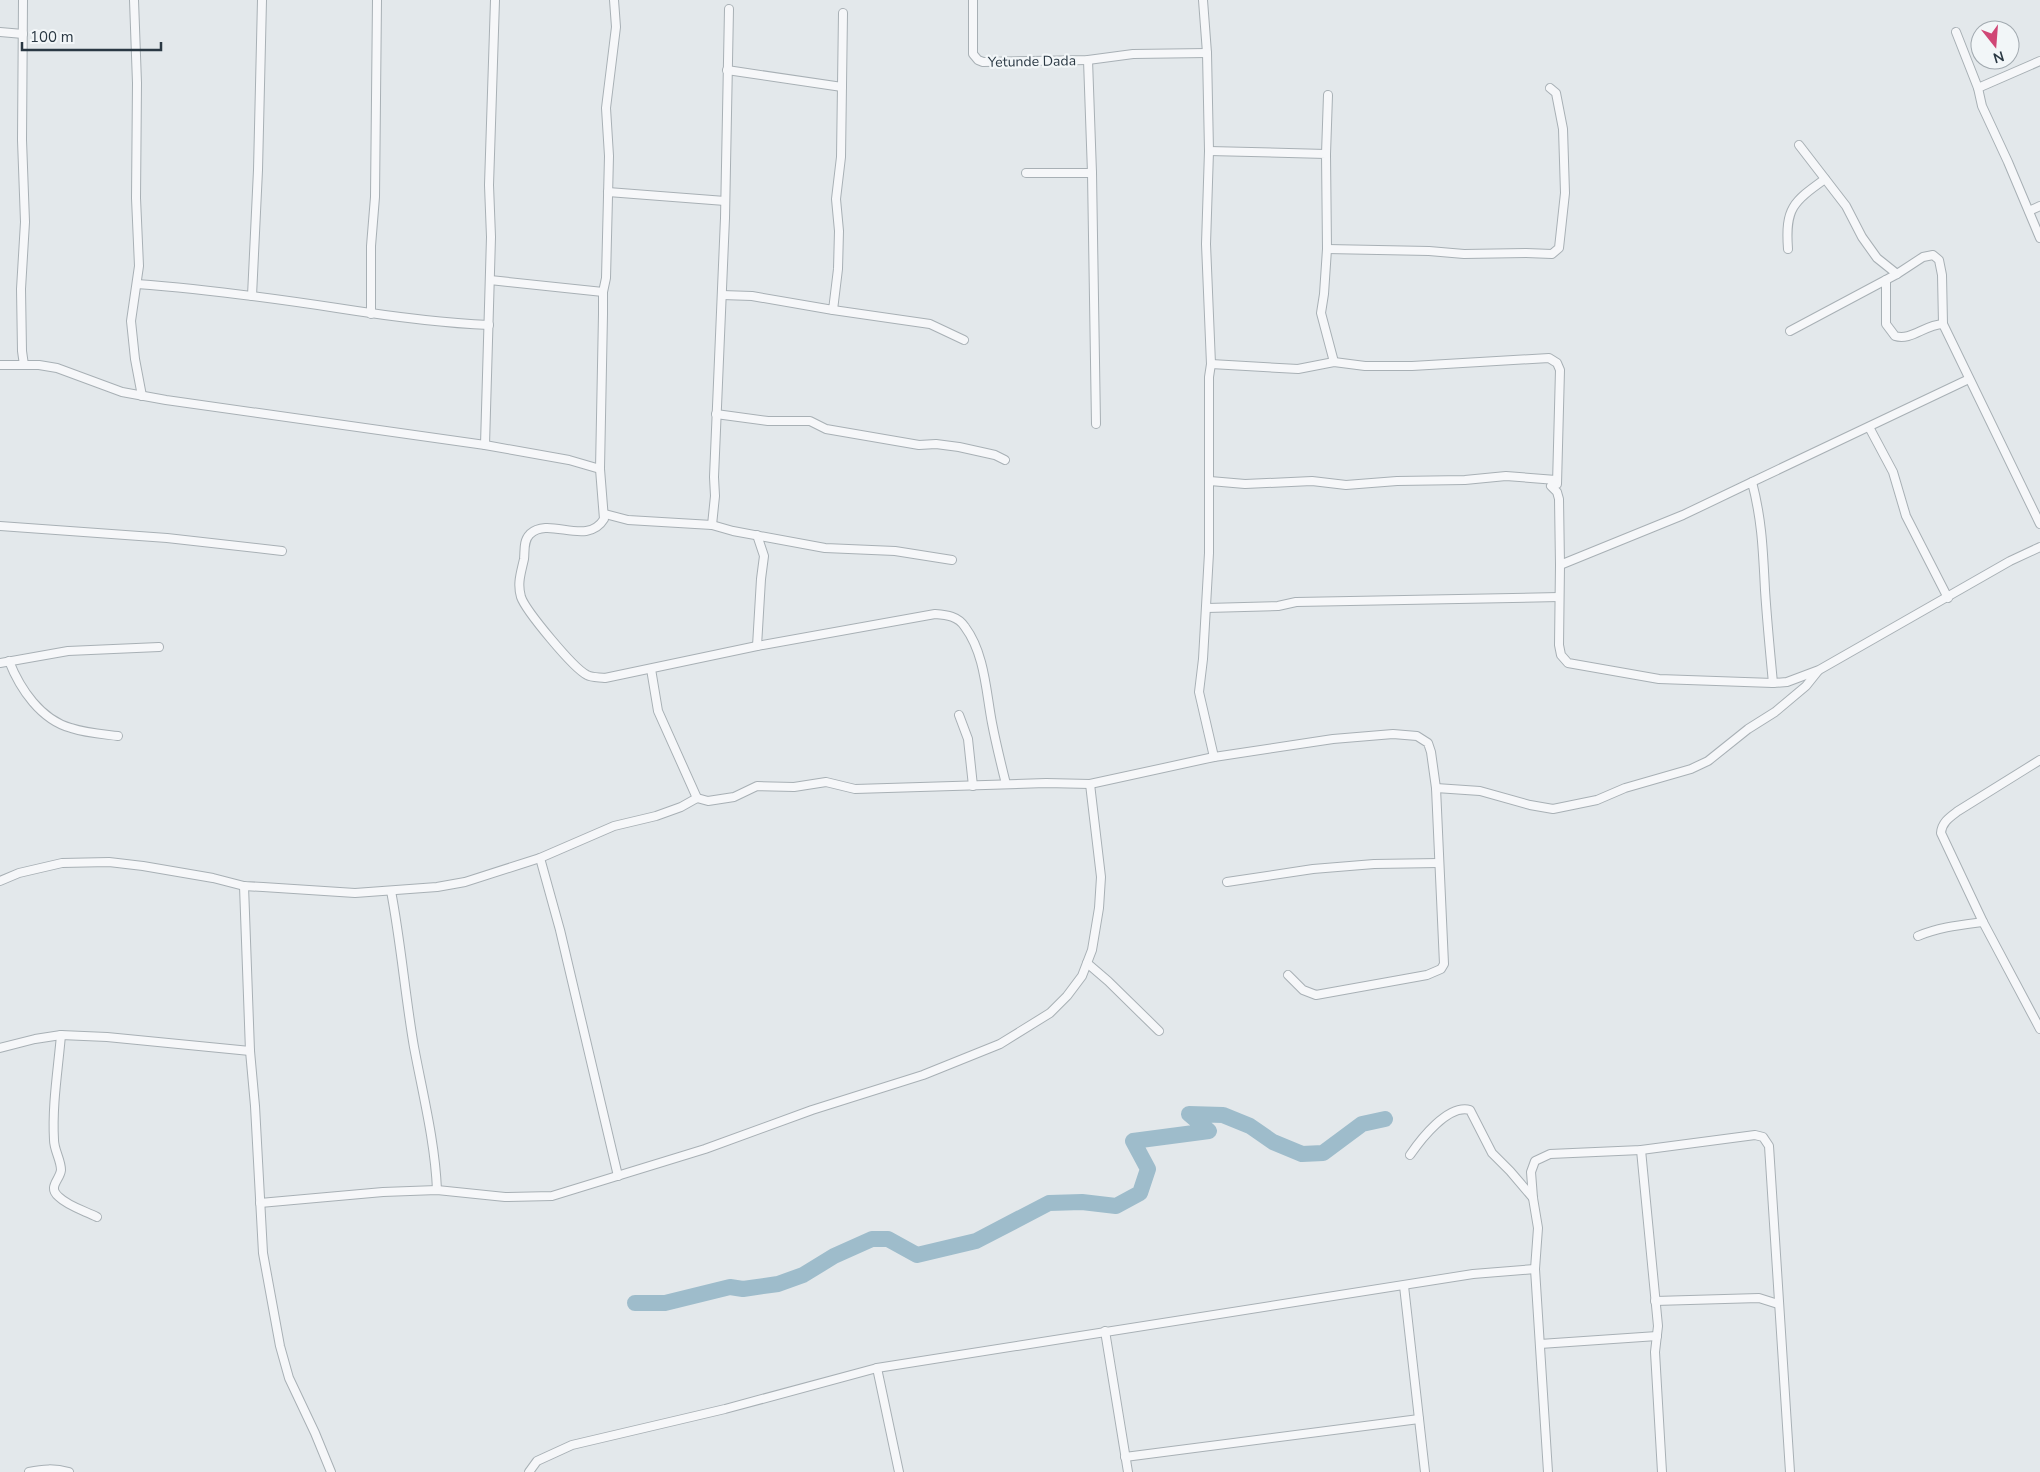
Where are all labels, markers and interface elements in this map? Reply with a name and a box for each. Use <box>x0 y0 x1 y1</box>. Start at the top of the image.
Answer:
scale bar <box>22 20 161 52</box>
north arrow <box>1970 20 2020 70</box>
text: 100 m <box>30 27 74 47</box>
text: N <box>1991 46 2006 68</box>
street label: Yetunde Dada <box>987 51 1076 72</box>

